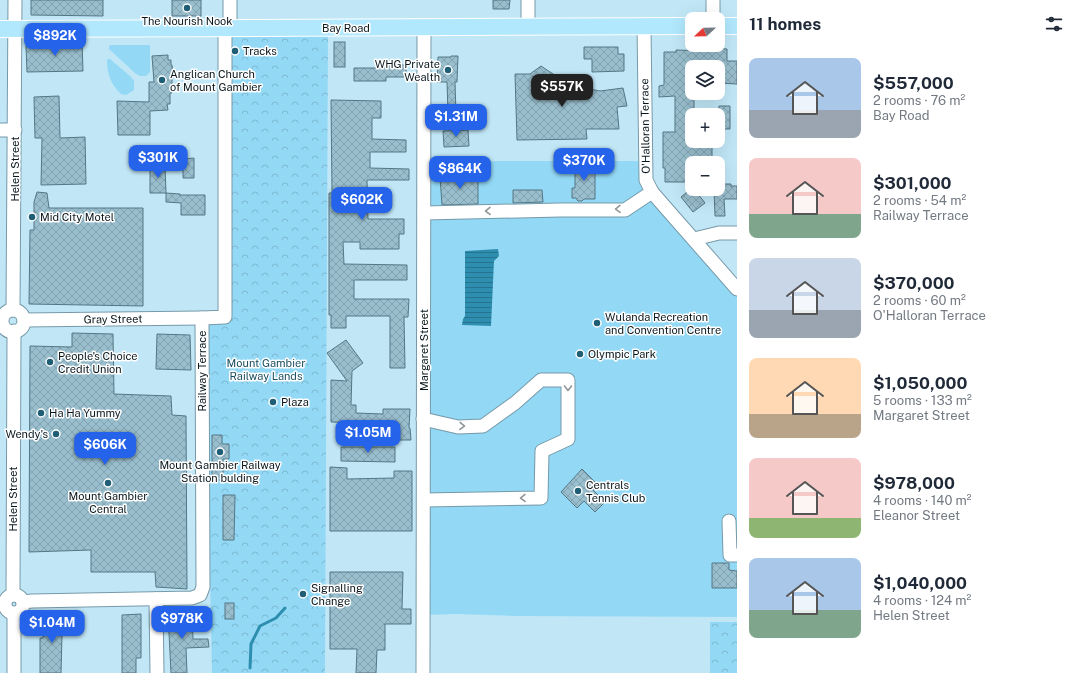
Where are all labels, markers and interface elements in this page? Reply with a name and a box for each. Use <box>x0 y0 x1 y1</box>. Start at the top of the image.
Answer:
marker: The Nourish Nook <box>182 3 192 13</box>
north arrow <box>685 12 725 52</box>
map controls <box>685 12 725 196</box>
icon: filters <box>1043 13 1065 35</box>
text: 11 homes <box>749 14 821 34</box>
place label: The Nourish Nook <box>141 15 233 27</box>
street label: Bay Road <box>322 22 370 34</box>
pin: $892K <box>27 23 83 57</box>
text: $892K <box>33 28 77 43</box>
place label: Tracks <box>243 45 277 57</box>
marker: Tracks <box>230 46 240 56</box>
place label: WHG Private Wealth <box>375 58 440 83</box>
button: layers <box>685 60 725 100</box>
marker: WHG Private Wealth <box>443 65 453 75</box>
place label: Anglican Church of Mount Gambier <box>170 68 262 93</box>
text: $557,000 <box>873 73 954 93</box>
pin: $557K <box>534 74 590 108</box>
icon: home <box>781 74 829 122</box>
marker: Anglican Church of Mount Gambier <box>157 75 167 85</box>
street label: O'Halloran Terrace <box>638 78 652 174</box>
text: $557K <box>540 79 584 94</box>
text: 2 rooms · 76 m² <box>873 93 965 108</box>
pin: $1.31M <box>423 104 489 138</box>
button: + <box>685 108 725 148</box>
text: Bay Road <box>873 108 930 123</box>
text: $1.31M <box>434 109 478 124</box>
street label: Helen Street <box>9 136 21 202</box>
pin: $301K <box>130 145 186 179</box>
pin: $370K <box>556 148 612 182</box>
text: $301K <box>138 150 178 165</box>
text: $370K <box>563 153 606 168</box>
pin: $864K <box>432 156 488 190</box>
button: − <box>685 156 725 196</box>
text: $864K <box>438 161 482 176</box>
text: $301,000 <box>873 173 952 193</box>
icon: home <box>781 174 829 222</box>
pin: $602K <box>334 187 390 221</box>
text: $602K <box>340 192 384 207</box>
text: 2 rooms · 54 m² <box>873 193 966 208</box>
one-way arrow <box>615 205 621 214</box>
one-way arrow <box>485 207 491 216</box>
text: Railway Terrace <box>873 208 969 223</box>
place label: Mid City Motel <box>40 211 114 223</box>
marker: Mid City Motel <box>27 212 37 222</box>
text: $370,000 <box>873 273 955 293</box>
icon: home <box>781 274 829 322</box>
text: 2 rooms · 60 m² <box>873 293 966 308</box>
text: O'Halloran Terrace <box>873 308 986 323</box>
street label: Margaret Street <box>418 309 430 391</box>
place label: Wulanda Recreation and Convention Centre <box>605 311 721 336</box>
street label: Gray Street <box>84 312 142 326</box>
marker: Wulanda Recreation and Convention Centre <box>592 318 602 328</box>
street label: Railway Terrace <box>196 331 208 411</box>
place label: Olympic Park <box>588 348 656 360</box>
marker: Olympic Park <box>575 349 585 359</box>
place label: People's Choice Credit Union <box>58 350 138 375</box>
marker: People's Choice Credit Union <box>45 357 55 367</box>
park label: Mount Gambier Railway Lands <box>227 357 305 382</box>
text: $1,050,000 <box>873 373 967 393</box>
icon: home <box>781 374 829 422</box>
one-way arrow <box>564 385 572 391</box>
text: 5 rooms · 133 m² <box>873 393 972 408</box>
place label: Plaza <box>281 396 309 408</box>
marker: Plaza <box>268 397 278 407</box>
place label: Ha Ha Yummy <box>49 407 121 419</box>
marker: Ha Ha Yummy <box>36 408 46 418</box>
text: Margaret Street <box>873 408 970 423</box>
pin: $1.05M <box>335 420 401 454</box>
one-way arrow <box>459 422 465 430</box>
text: $1.05M <box>345 425 392 440</box>
place label: Wendy's <box>5 428 48 440</box>
marker: Wendy's <box>51 429 61 439</box>
pin: $606K <box>77 432 133 466</box>
text: $606K <box>83 437 127 452</box>
marker: Mount Gambier Railway Station bulding <box>215 447 225 457</box>
place label: Mount Gambier Railway Station bulding <box>159 459 281 484</box>
street label: Helen Street <box>7 466 19 532</box>
text: $978,000 <box>873 473 955 493</box>
icon: home <box>781 474 829 522</box>
marker: Mount Gambier Central <box>103 478 113 488</box>
place label: Centrals Tennis Club <box>586 479 646 504</box>
marker: Centrals Tennis Club <box>573 486 583 496</box>
place label: Mount Gambier Central <box>69 490 147 515</box>
text: 4 rooms · 140 m² <box>873 493 972 508</box>
one-way arrow <box>520 494 526 502</box>
text: Eleanor Street <box>873 508 960 523</box>
text: $1,040,000 <box>873 573 967 593</box>
icon: home <box>781 574 829 622</box>
place label: Signalling Change <box>311 582 363 607</box>
marker: Signalling Change <box>298 589 308 599</box>
text: 4 rooms · 124 m² <box>873 593 971 608</box>
pin: $978K <box>154 606 210 640</box>
text: Helen Street <box>873 608 950 623</box>
pin: $1.04M <box>19 610 85 644</box>
text: $978K <box>160 611 204 626</box>
text: $1.04M <box>29 615 75 630</box>

